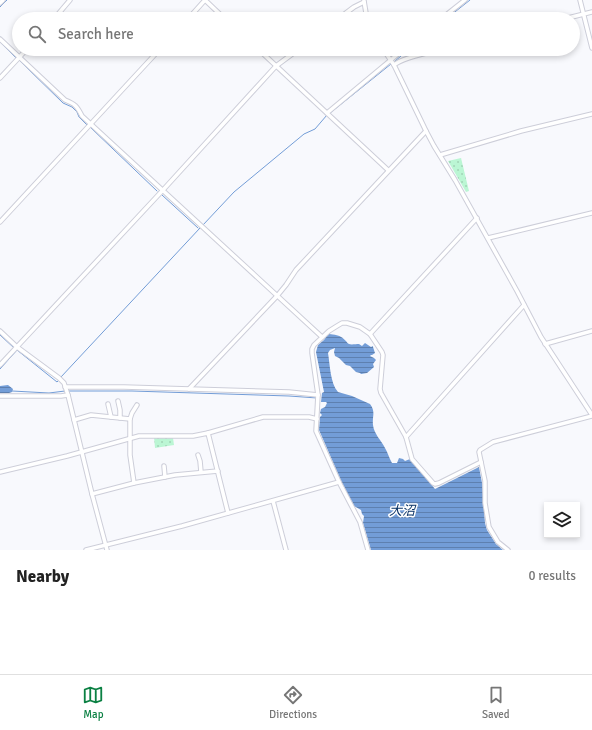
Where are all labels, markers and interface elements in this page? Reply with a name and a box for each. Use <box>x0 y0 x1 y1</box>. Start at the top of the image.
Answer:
search box <box>12 12 580 56</box>
icon: search <box>26 23 48 45</box>
text: Search here <box>58 25 134 43</box>
map controls <box>544 502 580 538</box>
button: layers <box>544 502 580 538</box>
water label: 大沼 <box>389 503 417 519</box>
text: Nearby <box>16 566 69 587</box>
text: 0 results <box>528 568 576 584</box>
tab: Map <box>82 684 104 721</box>
tab: Directions <box>269 684 317 721</box>
tab: Saved <box>482 684 510 721</box>

